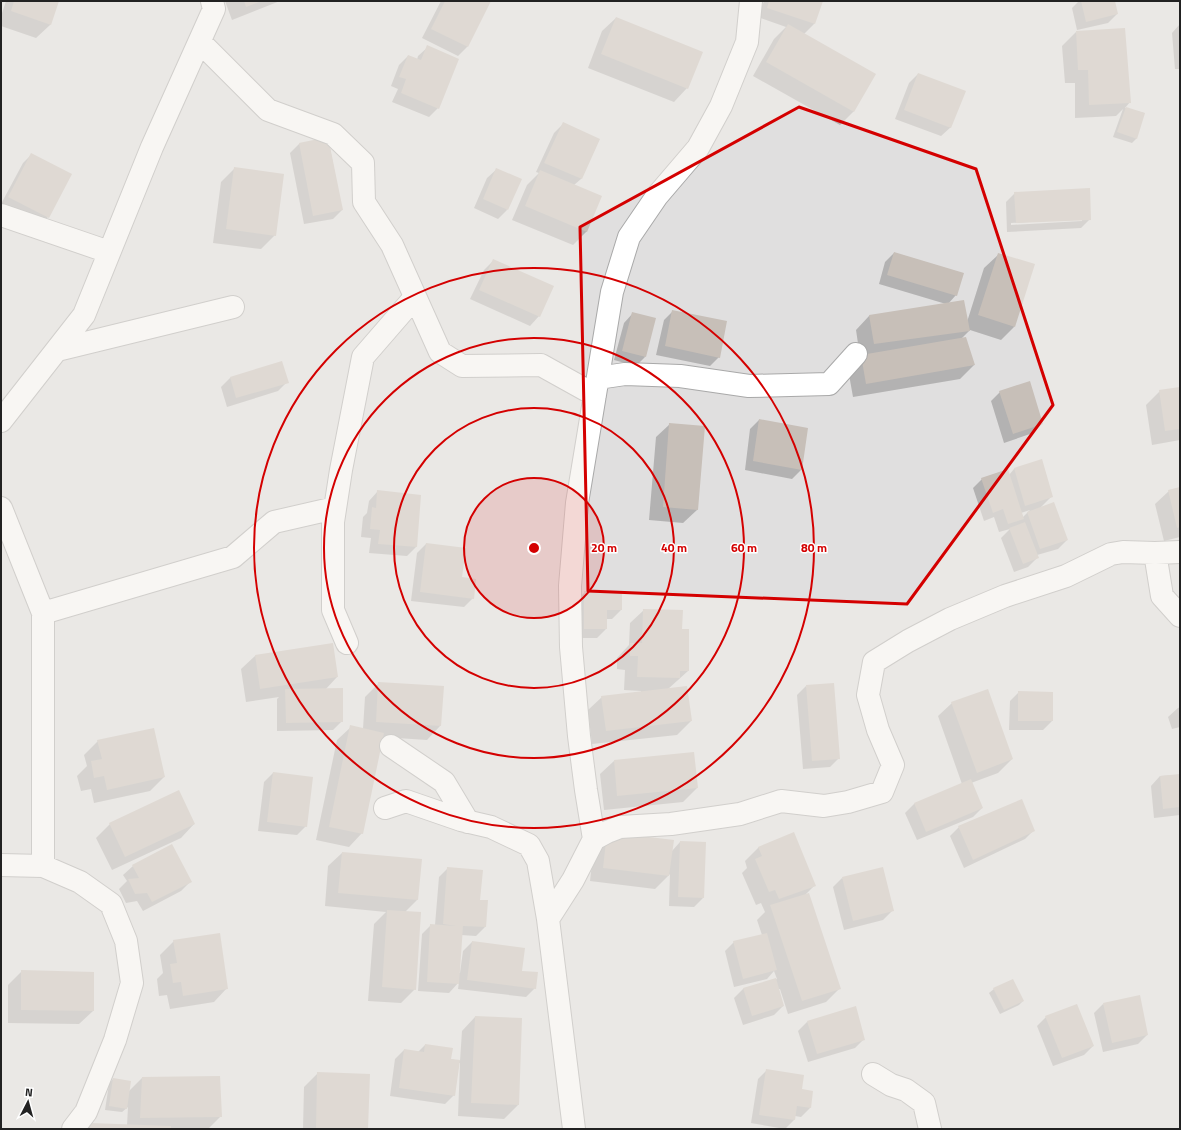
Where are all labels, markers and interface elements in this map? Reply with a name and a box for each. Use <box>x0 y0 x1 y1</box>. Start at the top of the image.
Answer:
text: 20 m <box>591 538 617 557</box>
text: 40 m <box>661 538 687 557</box>
text: 60 m <box>731 538 757 557</box>
text: 80 m <box>801 538 827 557</box>
centre of rings <box>527 541 541 555</box>
north arrow <box>8 1082 48 1122</box>
text: N <box>24 1084 34 1100</box>

